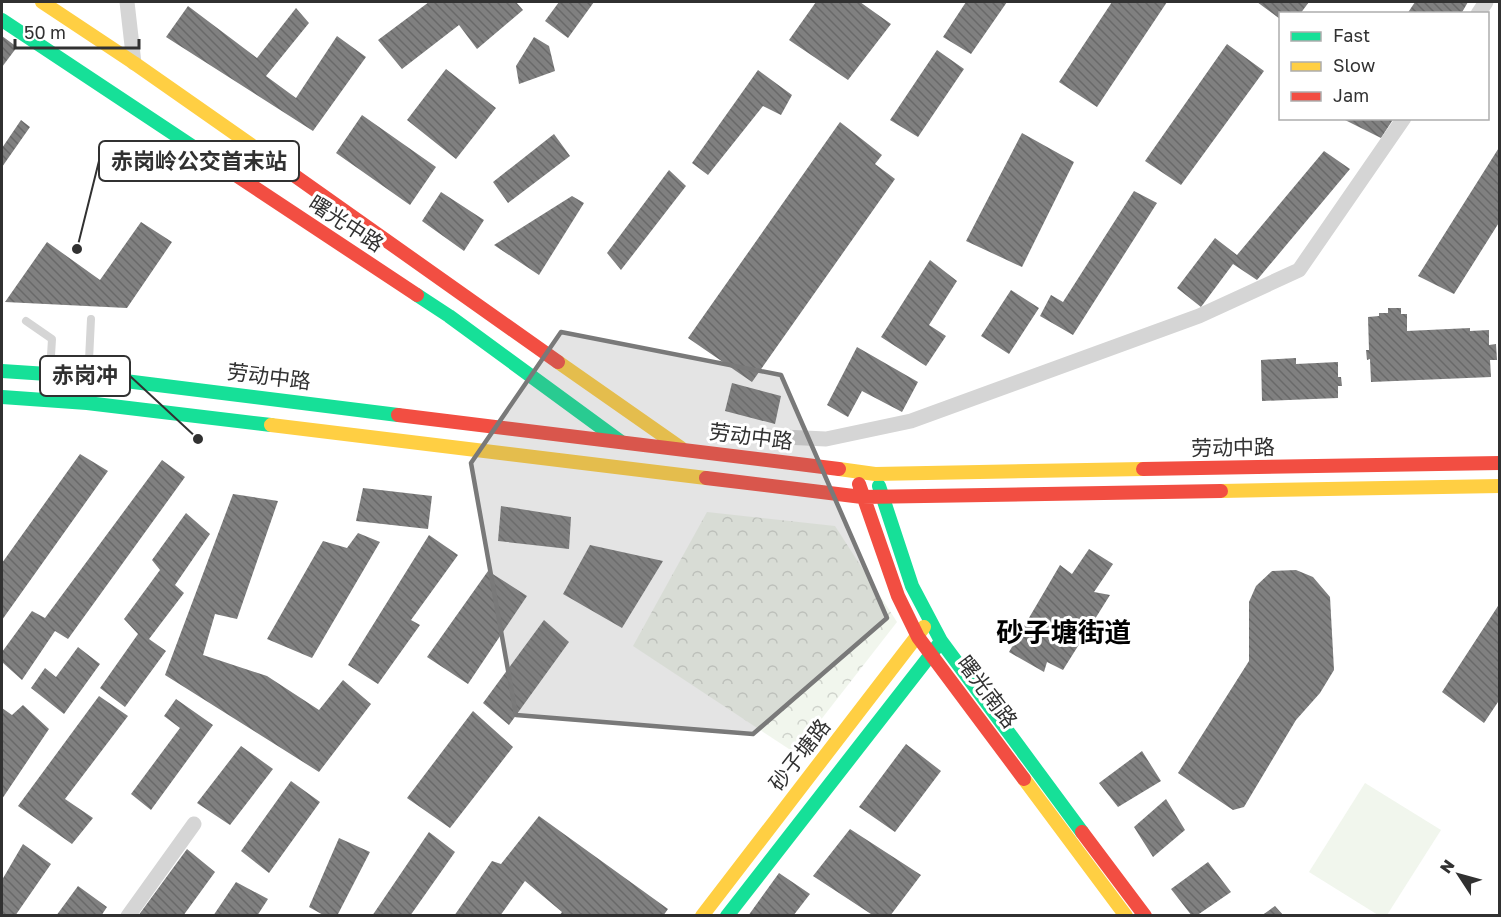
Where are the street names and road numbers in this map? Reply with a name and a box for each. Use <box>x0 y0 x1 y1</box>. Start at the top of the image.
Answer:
street label: 曙光中路 <box>304 189 389 257</box>
street label: 劳动中路 <box>226 358 312 394</box>
street label: 劳动中路 <box>708 418 794 454</box>
street label: 劳动中路 <box>1191 433 1275 461</box>
street label: 曙光南路 <box>952 650 1023 733</box>
street label: 砂子塘路 <box>763 713 835 795</box>

